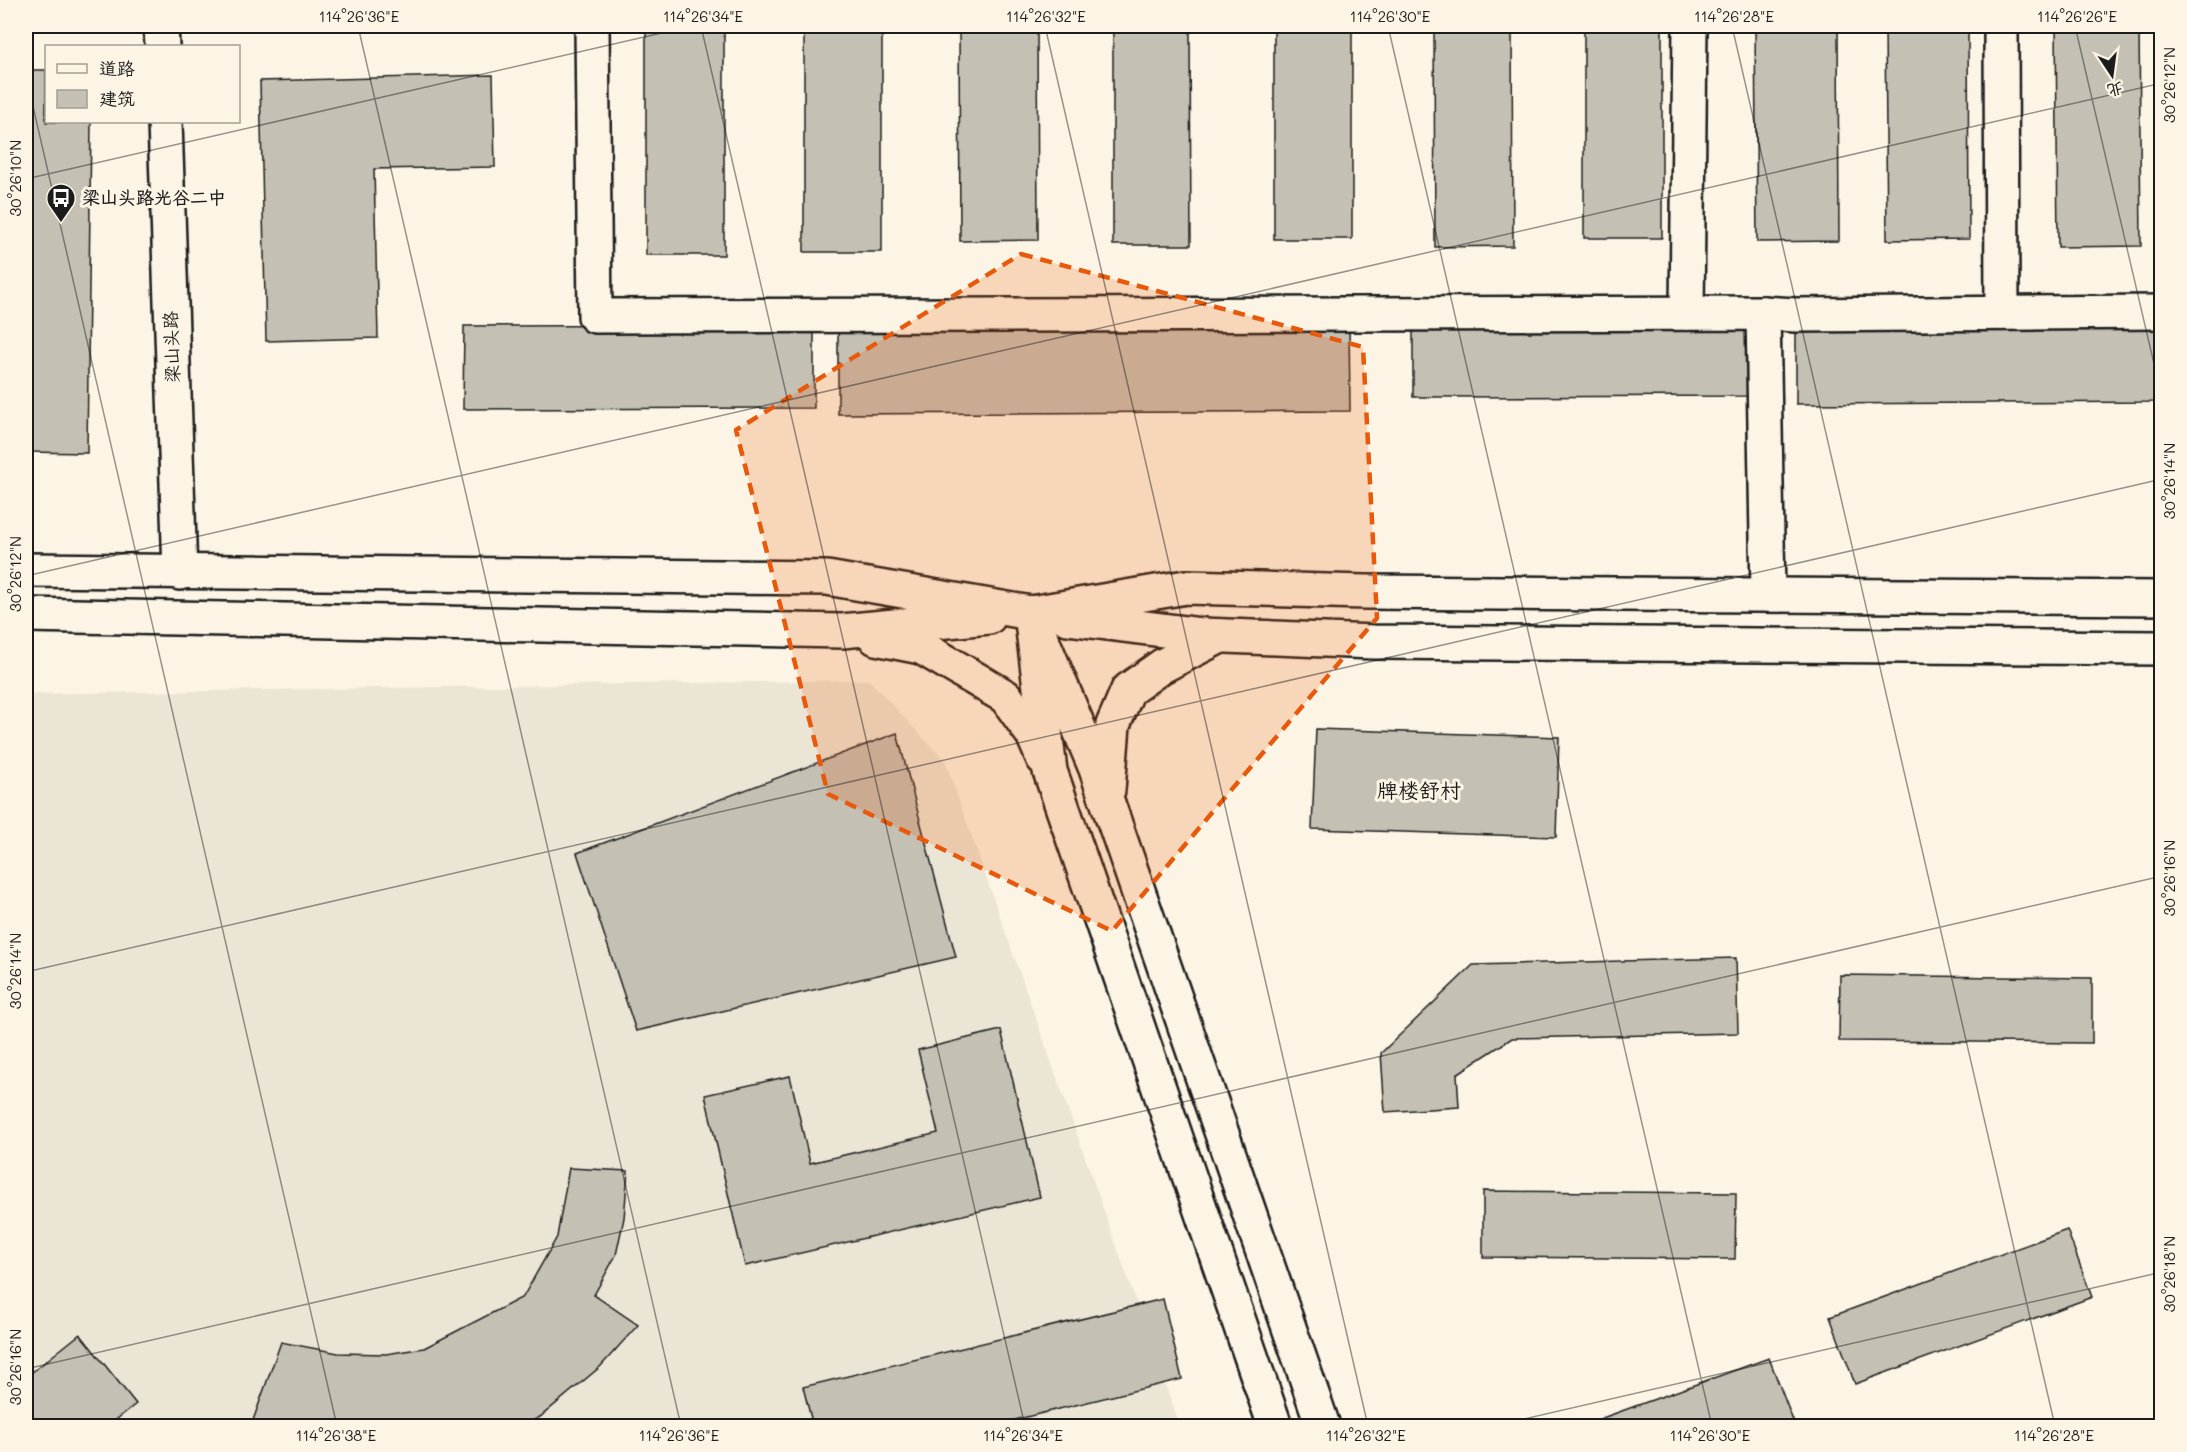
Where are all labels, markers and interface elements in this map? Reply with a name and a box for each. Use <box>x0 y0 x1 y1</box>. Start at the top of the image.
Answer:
text: 114°26'36"E <box>319 6 400 26</box>
text: 114°26'34"E <box>663 6 744 26</box>
text: 114°26'32"E <box>1006 6 1086 26</box>
text: 114°26'30"E <box>1350 6 1431 26</box>
text: 114°26'28"E <box>1694 6 1774 26</box>
text: 114°26'26"E <box>2037 6 2117 26</box>
legend <box>45 45 240 123</box>
north arrow <box>2082 45 2142 105</box>
text: 30°26'12"N <box>2159 47 2179 123</box>
text: 道路 <box>99 56 135 80</box>
text: 北 <box>2105 78 2126 102</box>
text: 建筑 <box>99 86 135 110</box>
text: 30°26'10"N <box>5 140 25 216</box>
bus stop icon: 梁山头路光谷二中 <box>45 182 77 224</box>
place label: 梁山头路光谷二中 <box>82 185 226 209</box>
street label: 梁山头路 <box>158 311 184 383</box>
text: 30°26'14"N <box>2159 443 2179 519</box>
text: 30°26'12"N <box>5 536 25 612</box>
district label: 牌楼舒村 <box>1377 776 1461 803</box>
text: 30°26'16"N <box>2159 840 2179 916</box>
text: 30°26'14"N <box>5 933 25 1009</box>
text: 30°26'18"N <box>2159 1236 2179 1312</box>
text: 30°26'16"N <box>5 1329 25 1405</box>
text: 114°26'38"E <box>296 1425 377 1445</box>
text: 114°26'36"E <box>639 1425 720 1445</box>
text: 114°26'34"E <box>983 1425 1064 1445</box>
text: 114°26'32"E <box>1326 1425 1406 1445</box>
text: 114°26'30"E <box>1670 1425 1751 1445</box>
text: 114°26'28"E <box>2014 1425 2094 1445</box>

